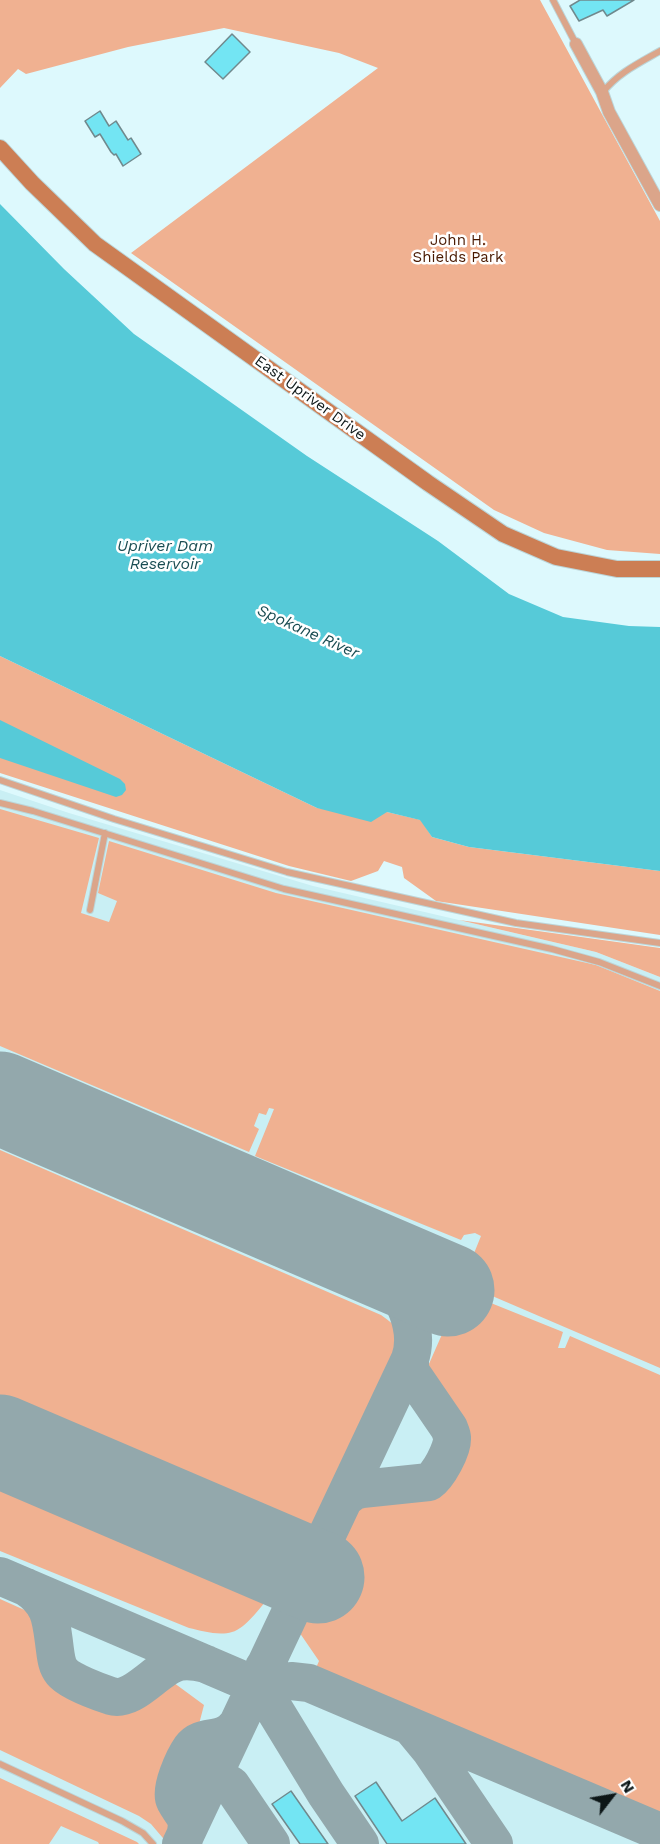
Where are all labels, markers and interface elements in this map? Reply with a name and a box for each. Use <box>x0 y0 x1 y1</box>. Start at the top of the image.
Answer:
park label: John H. Shields Park <box>413 232 503 267</box>
street label: East Upriver Drive <box>251 352 369 444</box>
water label: Upriver Dam Reservoir <box>117 536 213 574</box>
water label: Spokane River <box>254 601 362 663</box>
north arrow <box>582 1766 642 1826</box>
text: N <box>617 1776 639 1796</box>

